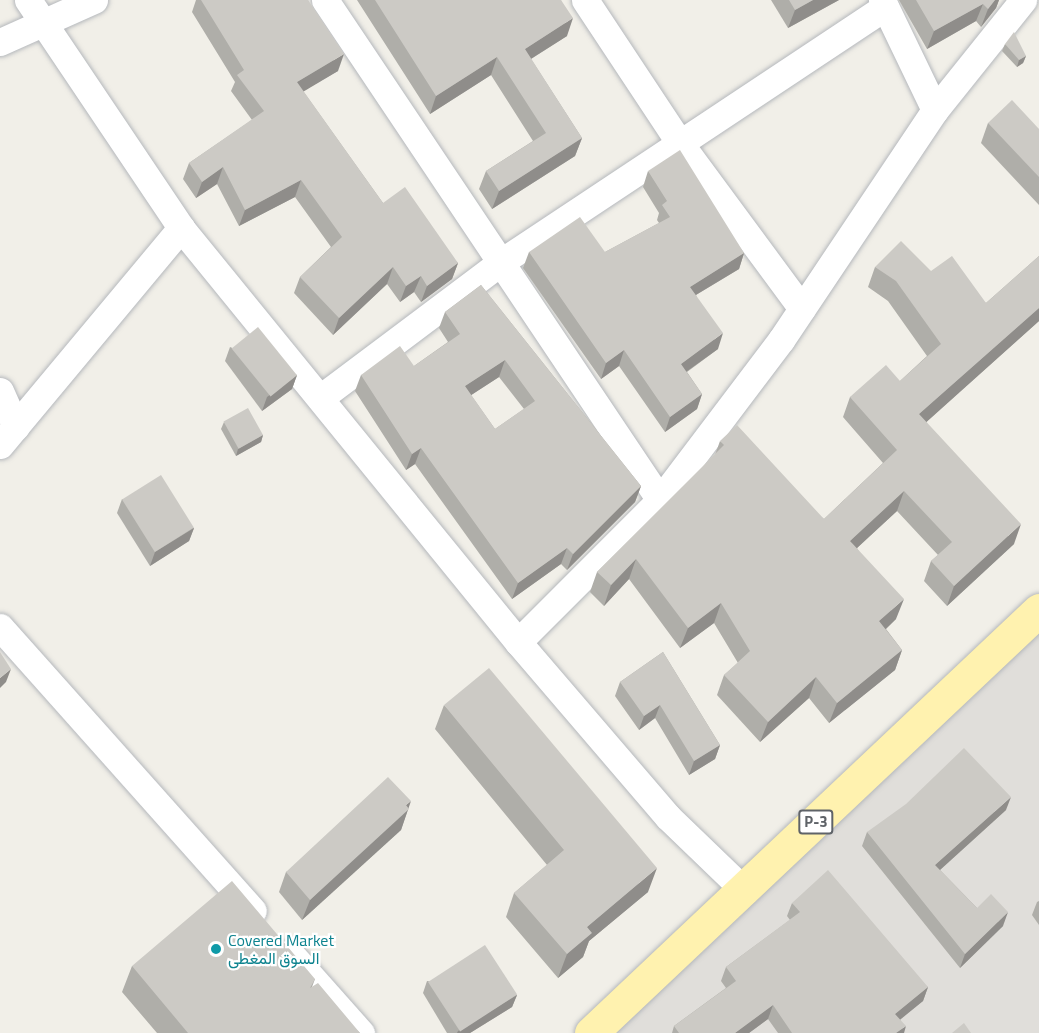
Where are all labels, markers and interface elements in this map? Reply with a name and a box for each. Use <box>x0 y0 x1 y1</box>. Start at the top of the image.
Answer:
road number: P-3 <box>798 810 834 834</box>
place label: Covered Market السوق المغطى <box>228 930 334 968</box>
marker: Covered Market السوق المغطى <box>209 942 223 956</box>

